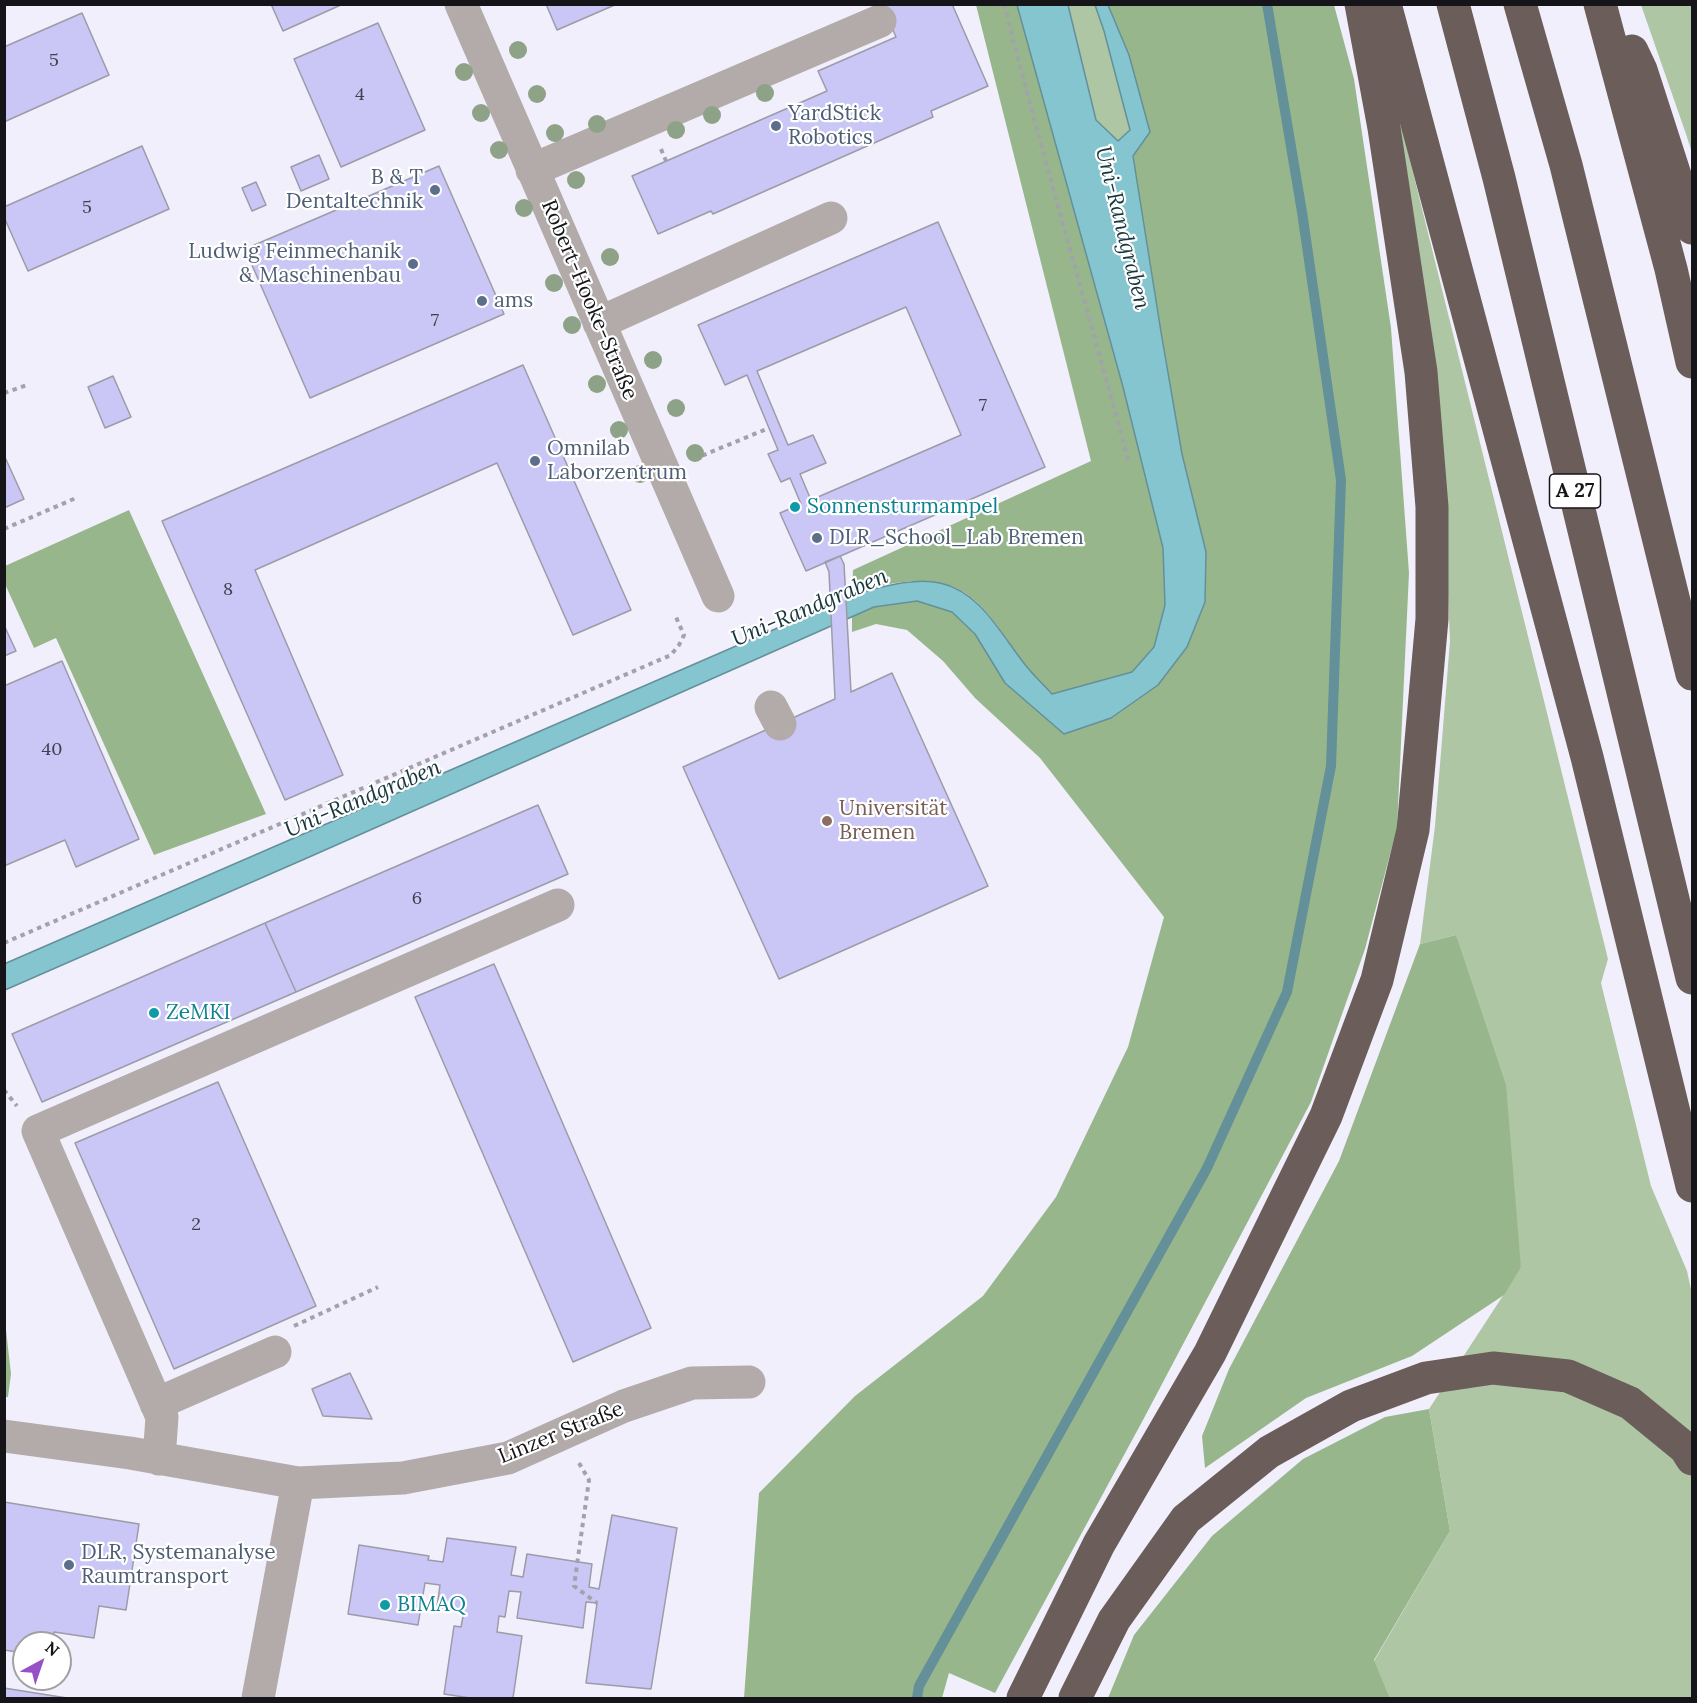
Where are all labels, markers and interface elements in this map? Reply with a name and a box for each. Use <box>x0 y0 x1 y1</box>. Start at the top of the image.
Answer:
house number: 5 <box>49 50 59 72</box>
house number: 4 <box>355 84 365 106</box>
place label: YardStick Robotics <box>788 101 881 151</box>
marker: YardStick Robotics <box>769 119 783 133</box>
water label: Uni-Randgraben <box>1089 144 1155 312</box>
place label: B & T Dentaltechnik <box>286 165 423 215</box>
marker: B & T Dentaltechnik <box>428 183 442 197</box>
street label: Robert-Hooke-Straße <box>535 196 643 404</box>
house number: 5 <box>82 197 92 219</box>
place label: Ludwig Feinmechanik & Maschinenbau <box>188 239 401 289</box>
marker: Ludwig Feinmechanik & Maschinenbau <box>406 257 420 271</box>
place label: ams <box>494 288 533 314</box>
marker: ams <box>475 294 489 308</box>
house number: 7 <box>431 310 439 332</box>
house number: 7 <box>979 395 987 417</box>
place label: Omnilab Laborzentrum <box>547 436 687 486</box>
marker: Omnilab Laborzentrum <box>528 454 542 468</box>
road number: A 27 <box>1550 474 1600 508</box>
place label: Sonnensturmampel <box>807 494 998 520</box>
marker: Sonnensturmampel <box>788 500 802 514</box>
place label: DLR_School_Lab Bremen <box>829 525 1084 551</box>
marker: DLR_School_Lab Bremen <box>810 531 824 545</box>
water label: Uni-Randgraben <box>728 563 892 653</box>
house number: 8 <box>223 579 233 601</box>
house number: 40 <box>42 739 62 761</box>
water label: Uni-Randgraben <box>281 754 445 844</box>
place label: Universität Bremen <box>839 796 947 846</box>
marker: Universität Bremen <box>820 814 834 828</box>
house number: 6 <box>412 888 422 910</box>
place label: ZeMKI <box>166 1000 231 1026</box>
marker: ZeMKI <box>147 1006 161 1020</box>
house number: 2 <box>191 1214 201 1236</box>
street label: Linzer Straße <box>495 1396 627 1470</box>
place label: DLR, Systemanalyse Raumtransport <box>81 1540 276 1590</box>
marker: DLR, Systemanalyse Raumtransport <box>62 1558 76 1572</box>
place label: BIMAQ <box>397 1592 466 1618</box>
marker: BIMAQ <box>378 1598 392 1612</box>
north arrow <box>12 1631 72 1691</box>
text: N <box>41 1637 63 1660</box>

